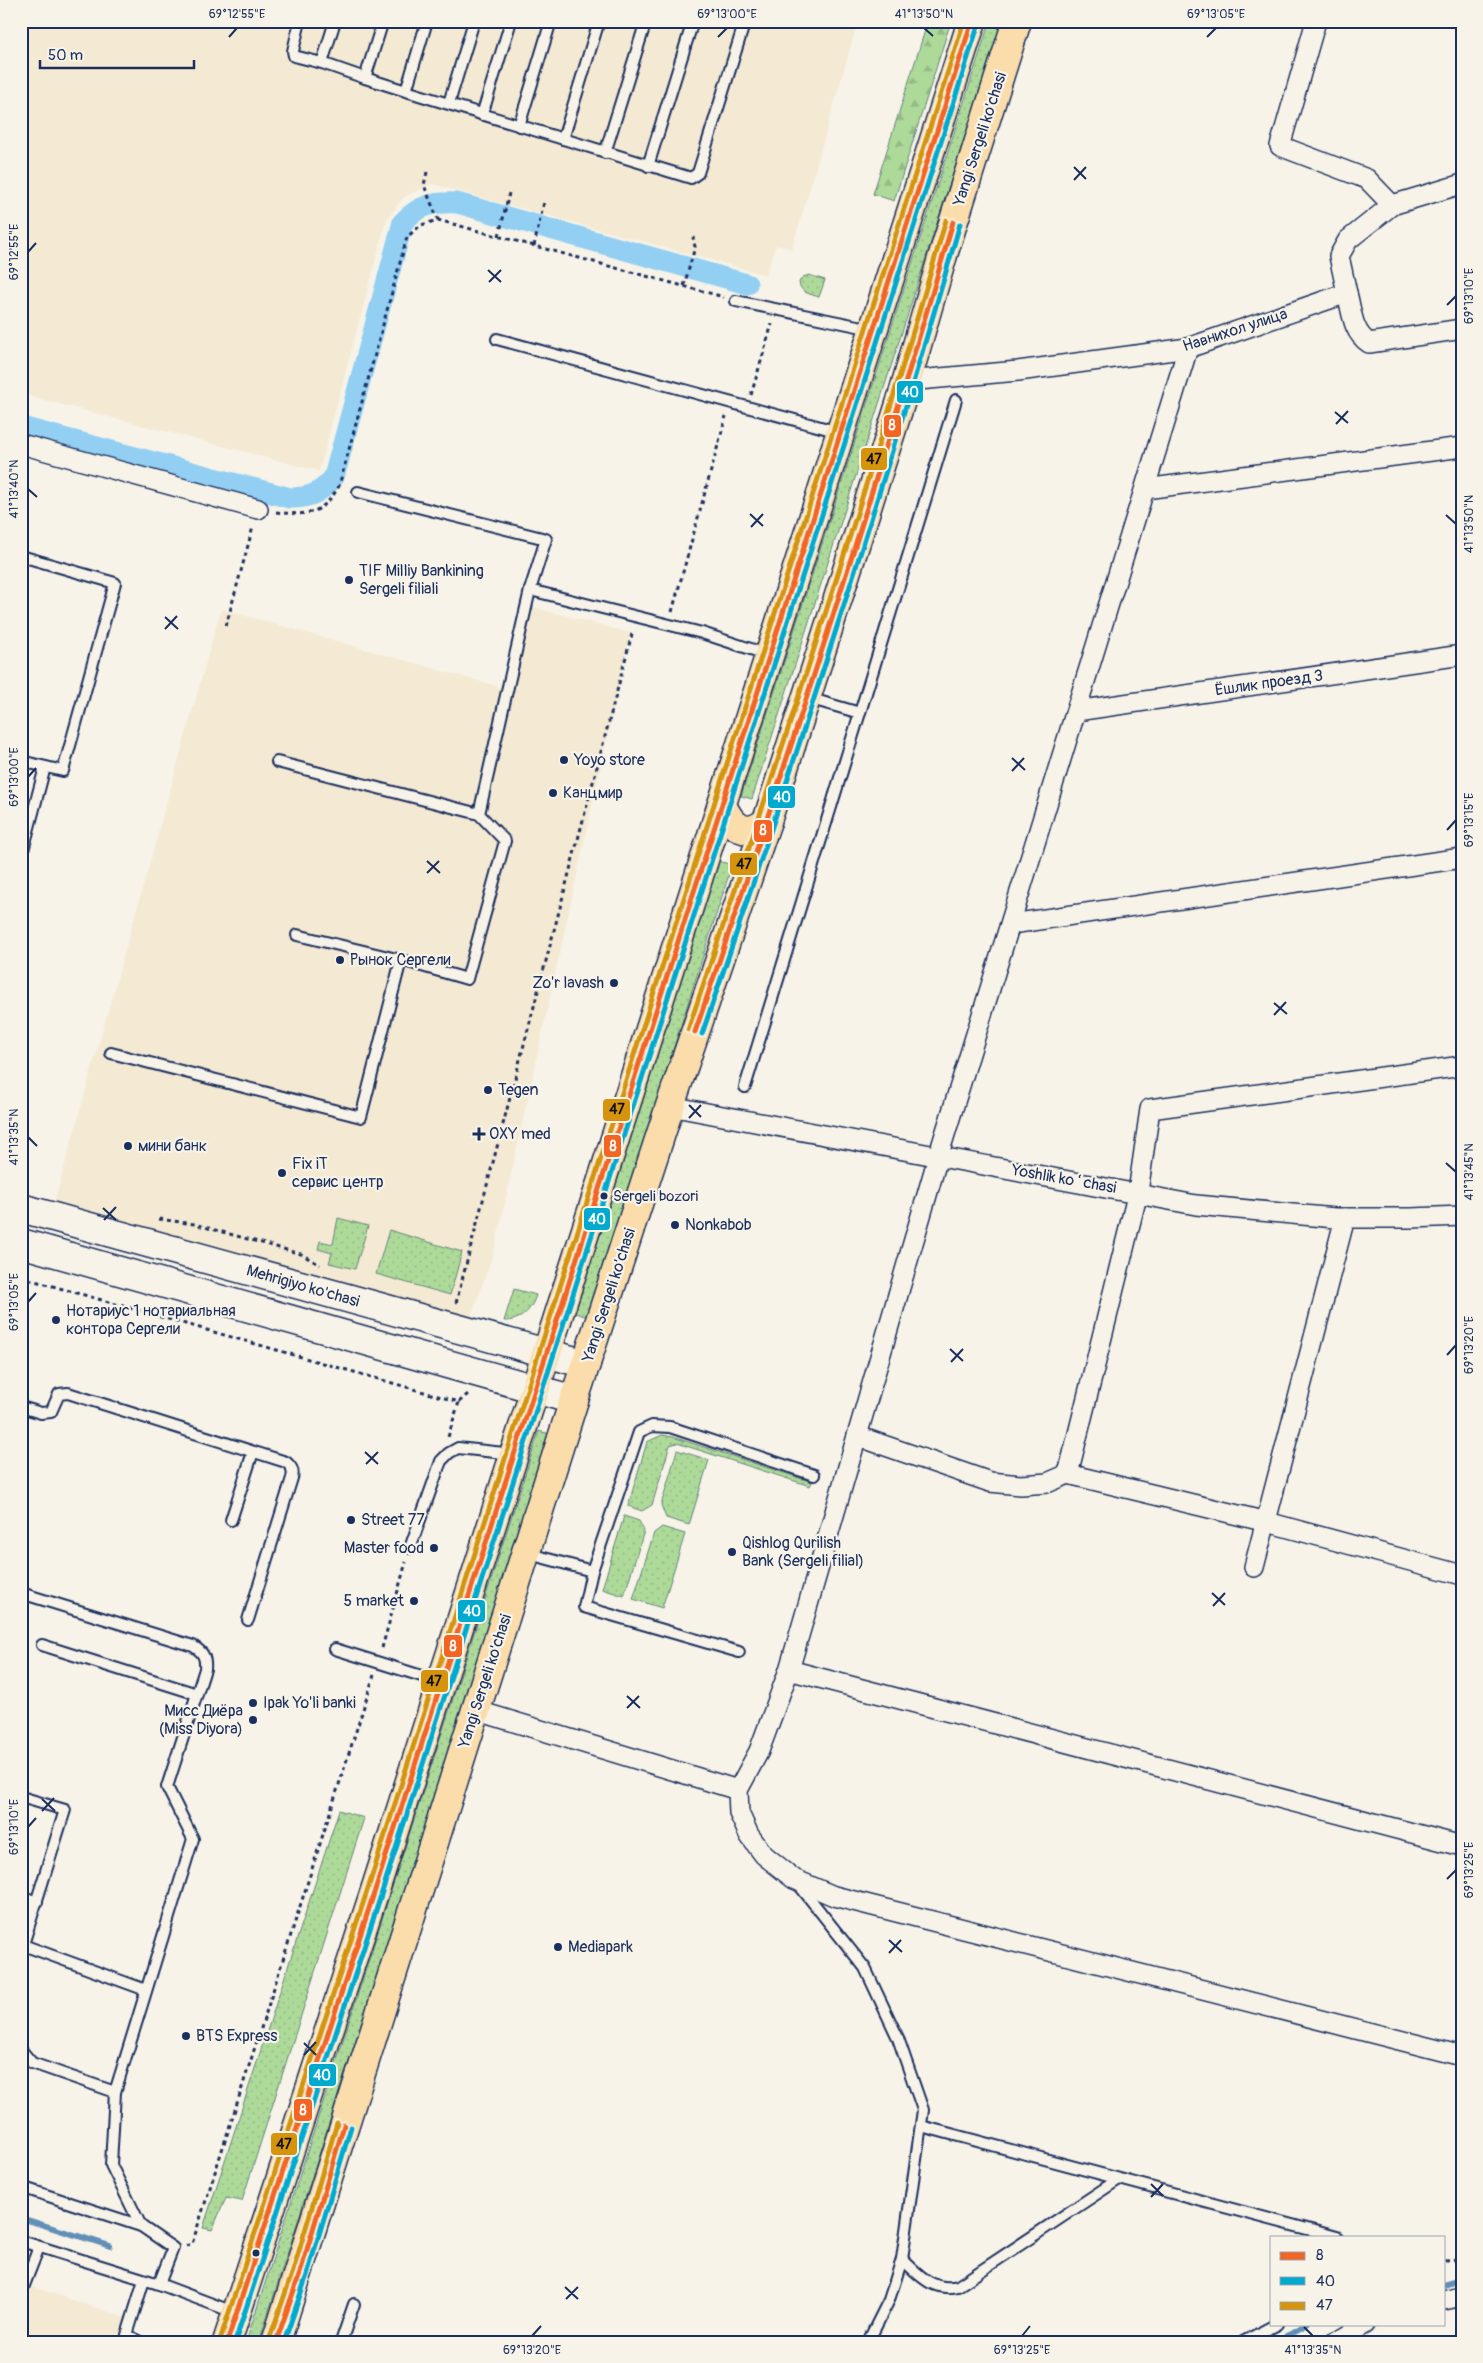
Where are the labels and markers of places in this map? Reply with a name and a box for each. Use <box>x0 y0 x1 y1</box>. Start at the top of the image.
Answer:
place label: TIF Milliy Bankining Sergeli filiali <box>359 561 484 599</box>
marker: TIF Milliy Bankining Sergeli filiali <box>343 574 355 586</box>
place label: Yoyo store <box>573 750 645 770</box>
marker: Yoyo store <box>558 754 570 766</box>
place label: Канцмир <box>563 783 623 803</box>
marker: Канцмир <box>547 787 559 799</box>
place label: Рынок Сергели <box>350 950 451 970</box>
marker: Рынок Сергели <box>334 954 346 966</box>
place label: Zo'r lavash <box>532 973 604 993</box>
marker: Zo'r lavash <box>608 977 620 989</box>
place label: Tegen <box>498 1080 538 1100</box>
marker: Tegen <box>482 1084 494 1096</box>
place label: OXY med <box>489 1124 551 1144</box>
marker: OXY med <box>473 1128 485 1140</box>
place label: мини банк <box>138 1136 207 1156</box>
marker: мини банк <box>122 1140 134 1152</box>
place label: Fix iT сервис центр <box>292 1154 384 1192</box>
marker: Fix iT сервис центр <box>276 1167 288 1179</box>
place label: Sergeli bozori <box>613 1187 699 1206</box>
marker: Sergeli bozori <box>599 1191 609 1201</box>
place label: Nonkabob <box>685 1215 752 1235</box>
marker: Nonkabob <box>669 1219 681 1231</box>
place label: Нотариус 1 нотариальная контора Сергели <box>66 1301 236 1339</box>
marker: Нотариус 1 нотариальная контора Сергели <box>50 1314 62 1326</box>
place label: Street 77 <box>361 1510 425 1530</box>
marker: Street 77 <box>345 1514 357 1526</box>
place label: Qishlog Qurilish Bank (Sergeli filial) <box>742 1533 864 1571</box>
place label: Master food <box>344 1538 424 1558</box>
marker: Master food <box>428 1542 440 1554</box>
marker: Qishlog Qurilish Bank (Sergeli filial) <box>726 1546 738 1558</box>
place label: 5 market <box>343 1591 405 1611</box>
marker: 5 market <box>408 1595 420 1607</box>
place label: Ipak Yo'li banki <box>263 1693 356 1713</box>
marker: Ipak Yo'li banki <box>247 1697 259 1709</box>
place label: Мисс Диёра (Miss Diyora) <box>159 1701 243 1739</box>
marker: Мисс Диёра (Miss Diyora) <box>247 1714 259 1726</box>
place label: Mediapark <box>568 1937 633 1957</box>
marker: Mediapark <box>552 1941 564 1953</box>
place label: BTS Express <box>196 2026 277 2046</box>
marker: BTS Express <box>180 2030 192 2042</box>
unlabelled marker <box>251 2248 261 2258</box>

